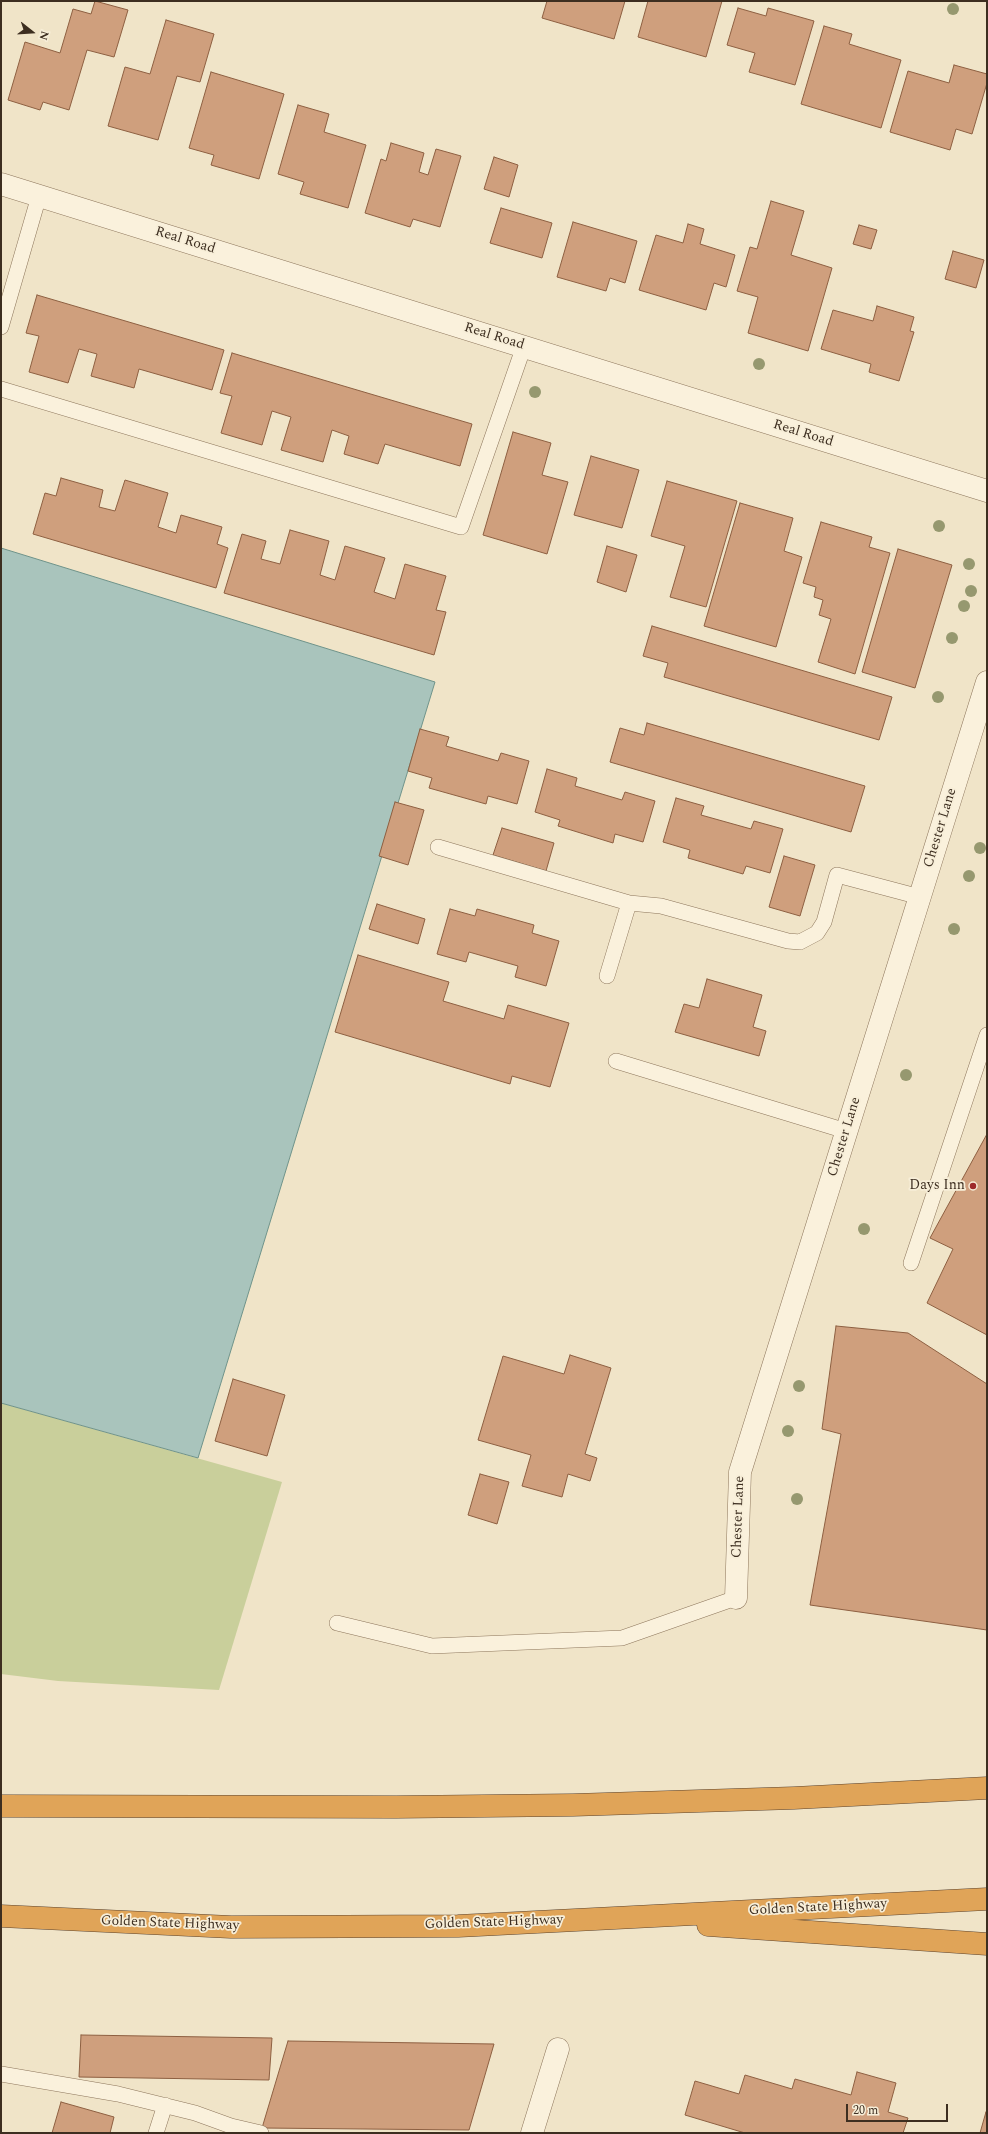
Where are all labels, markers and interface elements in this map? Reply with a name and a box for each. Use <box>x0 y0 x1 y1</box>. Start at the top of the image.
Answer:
north arrow <box>12 12 52 52</box>
text: N <box>35 29 53 42</box>
street label: Real Road <box>153 224 217 258</box>
street label: Real Road <box>462 320 526 354</box>
street label: Real Road <box>771 417 835 451</box>
street label: Chester Lane <box>921 786 961 870</box>
street label: Chester Lane <box>825 1095 865 1179</box>
place label: Days Inn <box>909 1178 965 1194</box>
marker: Days Inn <box>968 1181 978 1191</box>
street label: Chester Lane <box>729 1476 749 1558</box>
street label: Golden State Highway <box>748 1896 888 1920</box>
street label: Golden State Highway <box>424 1912 564 1934</box>
street label: Golden State Highway <box>100 1913 240 1935</box>
scale bar <box>848 2096 950 2122</box>
text: 20 m <box>853 2101 878 2120</box>

